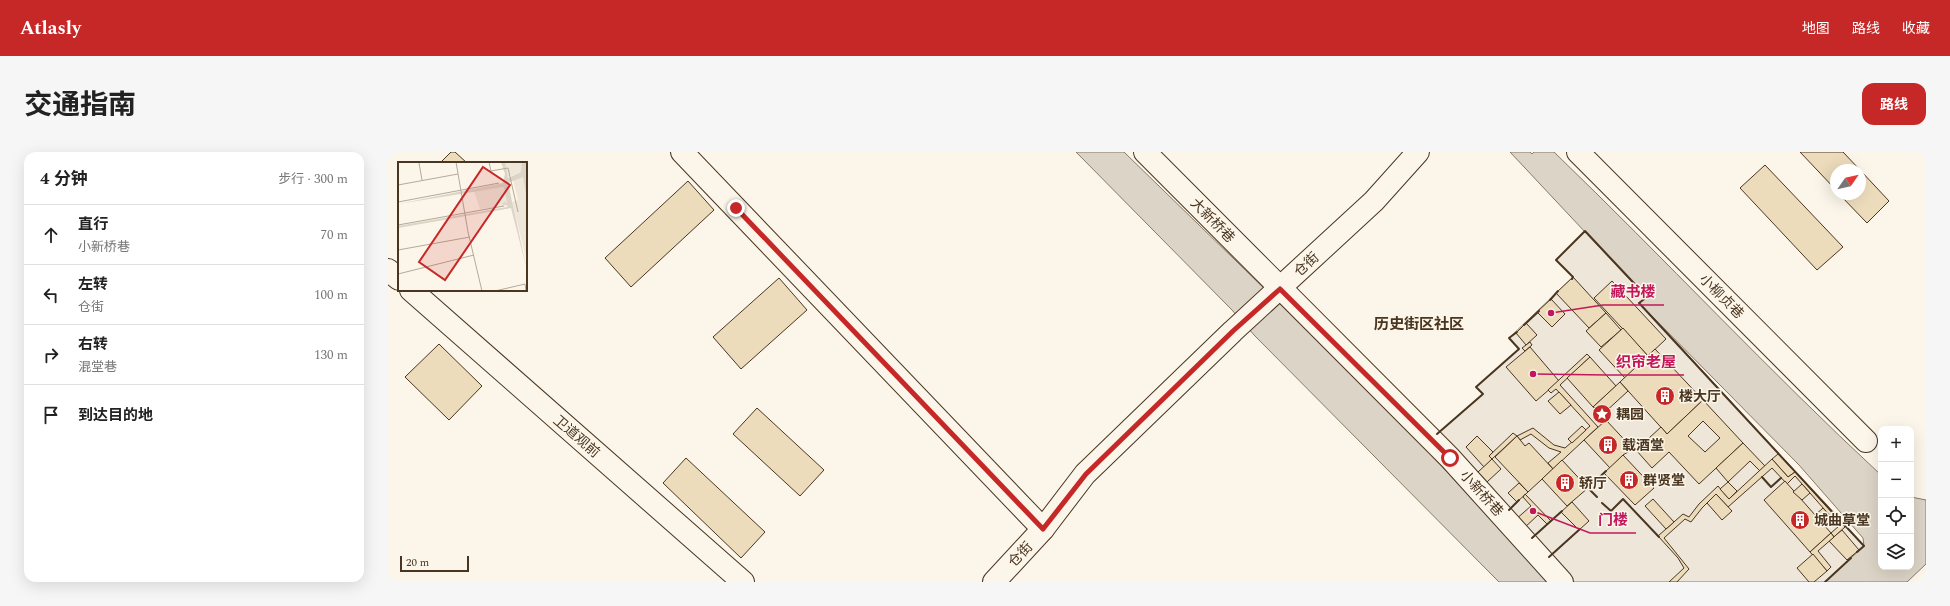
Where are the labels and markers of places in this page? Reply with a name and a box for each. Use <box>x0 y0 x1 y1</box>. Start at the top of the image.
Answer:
callout: 藏书楼 <box>1603 278 1664 305</box>
callout: 织帘老屋 <box>1608 348 1684 375</box>
building icon: 楼大厅 <box>1654 385 1676 407</box>
place label: 楼大厅 <box>1679 386 1721 407</box>
place icon: 耦园 <box>1591 403 1613 425</box>
place label: 耦园 <box>1616 404 1644 425</box>
building icon: 载酒堂 <box>1597 434 1619 456</box>
place label: 载酒堂 <box>1622 435 1664 456</box>
building icon: 群贤堂 <box>1618 469 1640 491</box>
place label: 群贤堂 <box>1643 470 1685 491</box>
building icon: 轿厅 <box>1554 472 1576 494</box>
place label: 轿厅 <box>1579 473 1607 494</box>
callout: 门楼 <box>1590 506 1636 533</box>
building icon: 城曲草堂 <box>1789 509 1811 531</box>
place label: 城曲草堂 <box>1814 510 1870 531</box>

